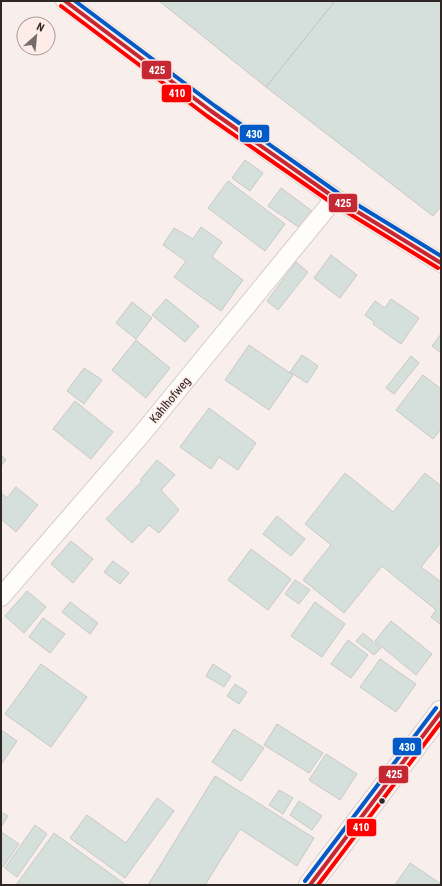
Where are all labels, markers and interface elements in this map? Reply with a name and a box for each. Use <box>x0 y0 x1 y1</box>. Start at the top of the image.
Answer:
north arrow <box>16 16 56 56</box>
text: N <box>34 20 46 35</box>
line badge: 425 <box>141 60 172 80</box>
text: 425 <box>149 64 166 77</box>
line badge: 410 <box>161 84 192 103</box>
text: 410 <box>169 87 186 100</box>
line badge: 430 <box>239 124 270 143</box>
text: 430 <box>246 128 263 141</box>
line badge: 425 <box>328 193 358 213</box>
text: 425 <box>335 197 352 210</box>
street label: Kahlhofweg <box>147 374 193 426</box>
line badge: 430 <box>392 737 422 756</box>
text: 430 <box>399 741 416 754</box>
line badge: 425 <box>378 765 409 784</box>
text: 425 <box>386 768 403 781</box>
unlabelled marker <box>377 796 387 806</box>
line badge: 410 <box>346 818 377 837</box>
text: 410 <box>353 821 370 834</box>

